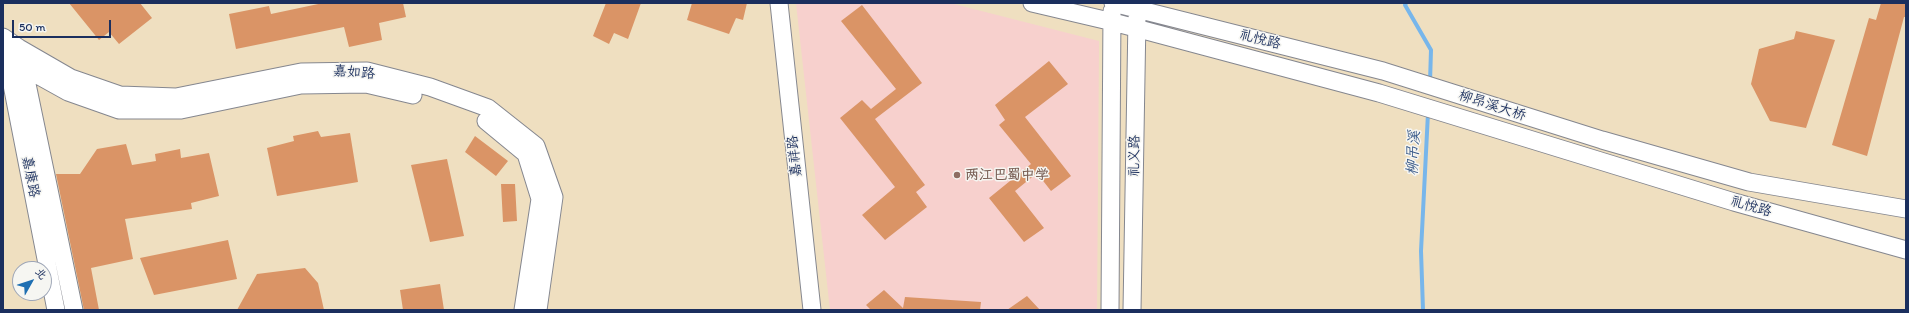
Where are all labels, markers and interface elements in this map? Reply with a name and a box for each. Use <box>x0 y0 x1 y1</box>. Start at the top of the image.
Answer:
scale bar <box>14 12 113 38</box>
text: 50 m <box>19 20 45 34</box>
street label: 礼悦路 <box>1238 27 1282 53</box>
street label: 嘉如路 <box>332 63 376 83</box>
street label: 柳昂溪大桥 <box>1456 87 1528 125</box>
water label: 柳吊溪 <box>1404 130 1424 176</box>
street label: 嘉祥路 <box>784 134 806 178</box>
street label: 礼义路 <box>1126 135 1144 177</box>
street label: 嘉康路 <box>18 155 42 199</box>
place label: 两江巴蜀中学 <box>965 167 1049 183</box>
marker: 两江巴蜀中学 <box>952 170 962 180</box>
street label: 礼悦路 <box>1728 193 1774 221</box>
north arrow <box>12 261 52 301</box>
text: 北 <box>32 265 49 282</box>

